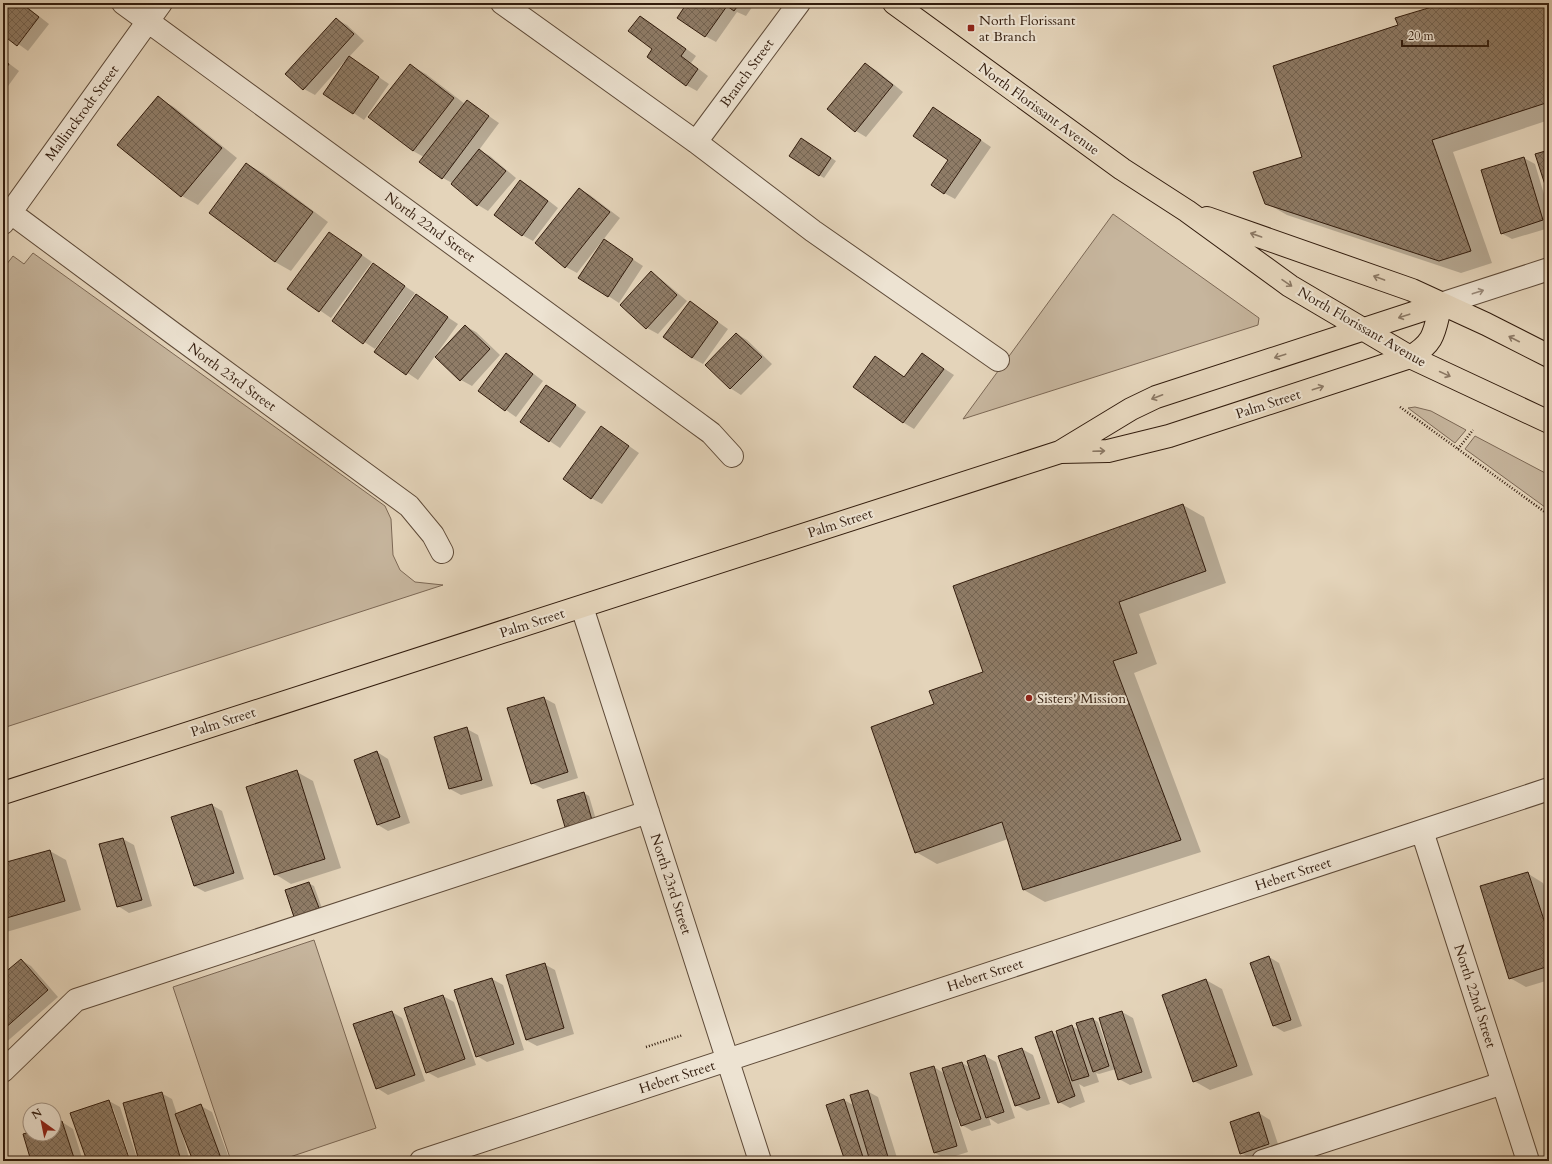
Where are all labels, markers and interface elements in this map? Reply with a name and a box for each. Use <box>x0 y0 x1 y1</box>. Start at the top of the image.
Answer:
place label: North Florissant at Branch <box>979 11 1076 46</box>
scale bar <box>1402 22 1488 48</box>
marker: North Florissant at Branch <box>966 23 976 33</box>
text: 20 m <box>1408 28 1435 44</box>
street label: Branch Street <box>716 35 779 111</box>
street label: North Florissant Avenue <box>975 59 1103 159</box>
street label: Mallinckrodt Street <box>41 61 124 165</box>
street label: North 22nd Street <box>381 188 480 267</box>
one-way arrow <box>1251 231 1263 239</box>
one-way arrow <box>1373 274 1386 281</box>
one-way arrow <box>1281 279 1292 287</box>
street label: North Florissant Avenue <box>1294 282 1430 372</box>
one-way arrow <box>1471 288 1484 295</box>
one-way arrow <box>1398 313 1411 320</box>
one-way arrow <box>1508 334 1520 342</box>
street label: North 23rd Street <box>184 339 280 416</box>
one-way arrow <box>1274 353 1287 360</box>
one-way arrow <box>1439 371 1451 378</box>
one-way arrow <box>1311 383 1323 391</box>
street label: Palm Street <box>1233 384 1303 423</box>
one-way arrow <box>1151 393 1163 401</box>
one-way arrow <box>1092 447 1105 455</box>
street label: Palm Street <box>805 503 875 542</box>
street label: Palm Street <box>497 603 567 642</box>
place label: Sisters' Mission <box>1037 689 1126 708</box>
marker: Sisters' Mission <box>1024 693 1034 703</box>
street label: Palm Street <box>188 702 258 741</box>
street label: North 23rd Street <box>646 831 696 937</box>
street label: Hebert Street <box>1253 853 1334 895</box>
street label: North 22nd Street <box>1449 942 1501 1051</box>
street label: Hebert Street <box>945 954 1026 996</box>
street label: Hebert Street <box>637 1056 718 1098</box>
north arrow <box>22 1102 62 1142</box>
text: N <box>29 1105 45 1123</box>

